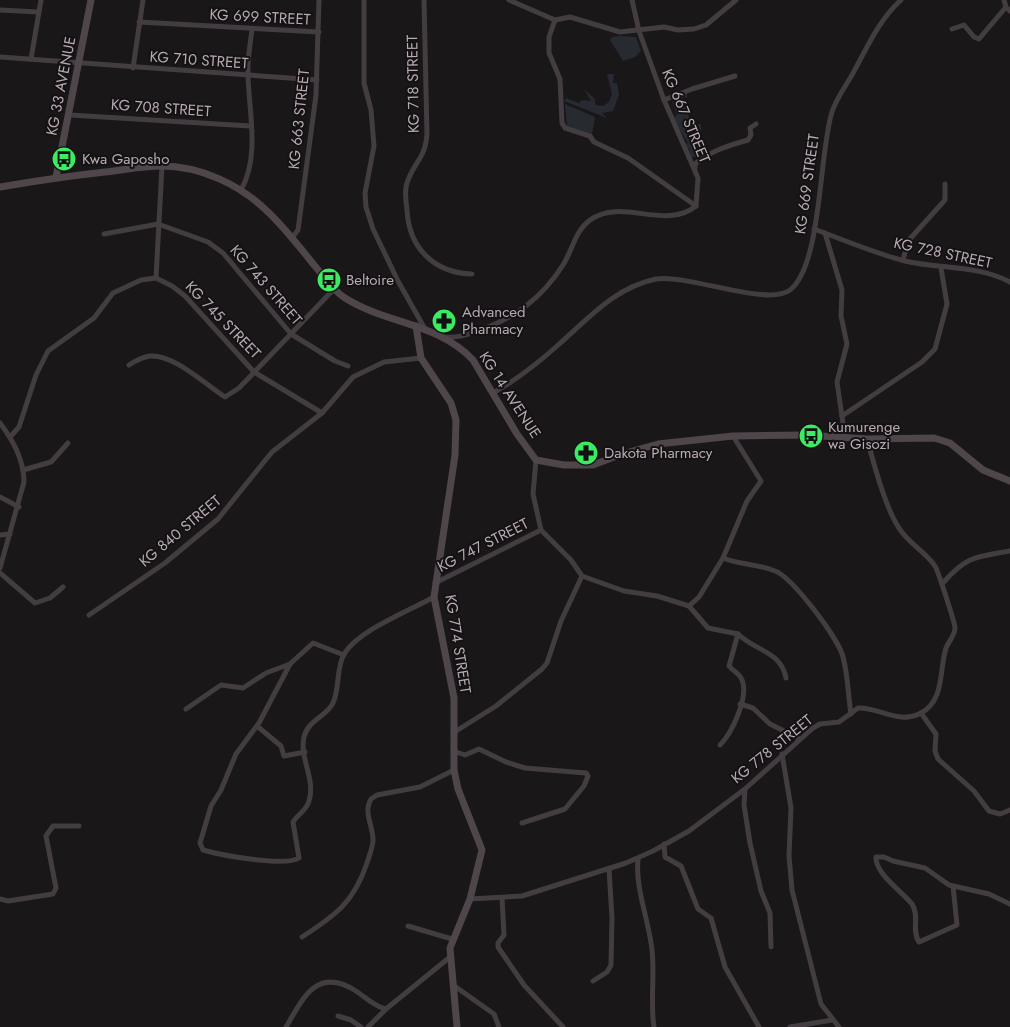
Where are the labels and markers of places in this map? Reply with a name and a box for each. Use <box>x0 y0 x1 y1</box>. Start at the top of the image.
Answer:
bus stop icon: Kwa Gaposho <box>51 146 77 172</box>
place label: Kwa Gaposho <box>82 148 169 170</box>
bus stop icon: Beltoire <box>316 267 342 293</box>
place label: Beltoire <box>346 269 394 291</box>
place label: Advanced Pharmacy <box>462 301 526 340</box>
pharmacy icon: Advanced Pharmacy <box>431 308 457 334</box>
place label: Kumurenge wa Gisozi <box>828 416 901 455</box>
bus stop icon: Kumurenge wa Gisozi <box>798 423 824 449</box>
pharmacy icon: Dakota Pharmacy <box>573 440 599 466</box>
place label: Dakota Pharmacy <box>604 442 713 464</box>

